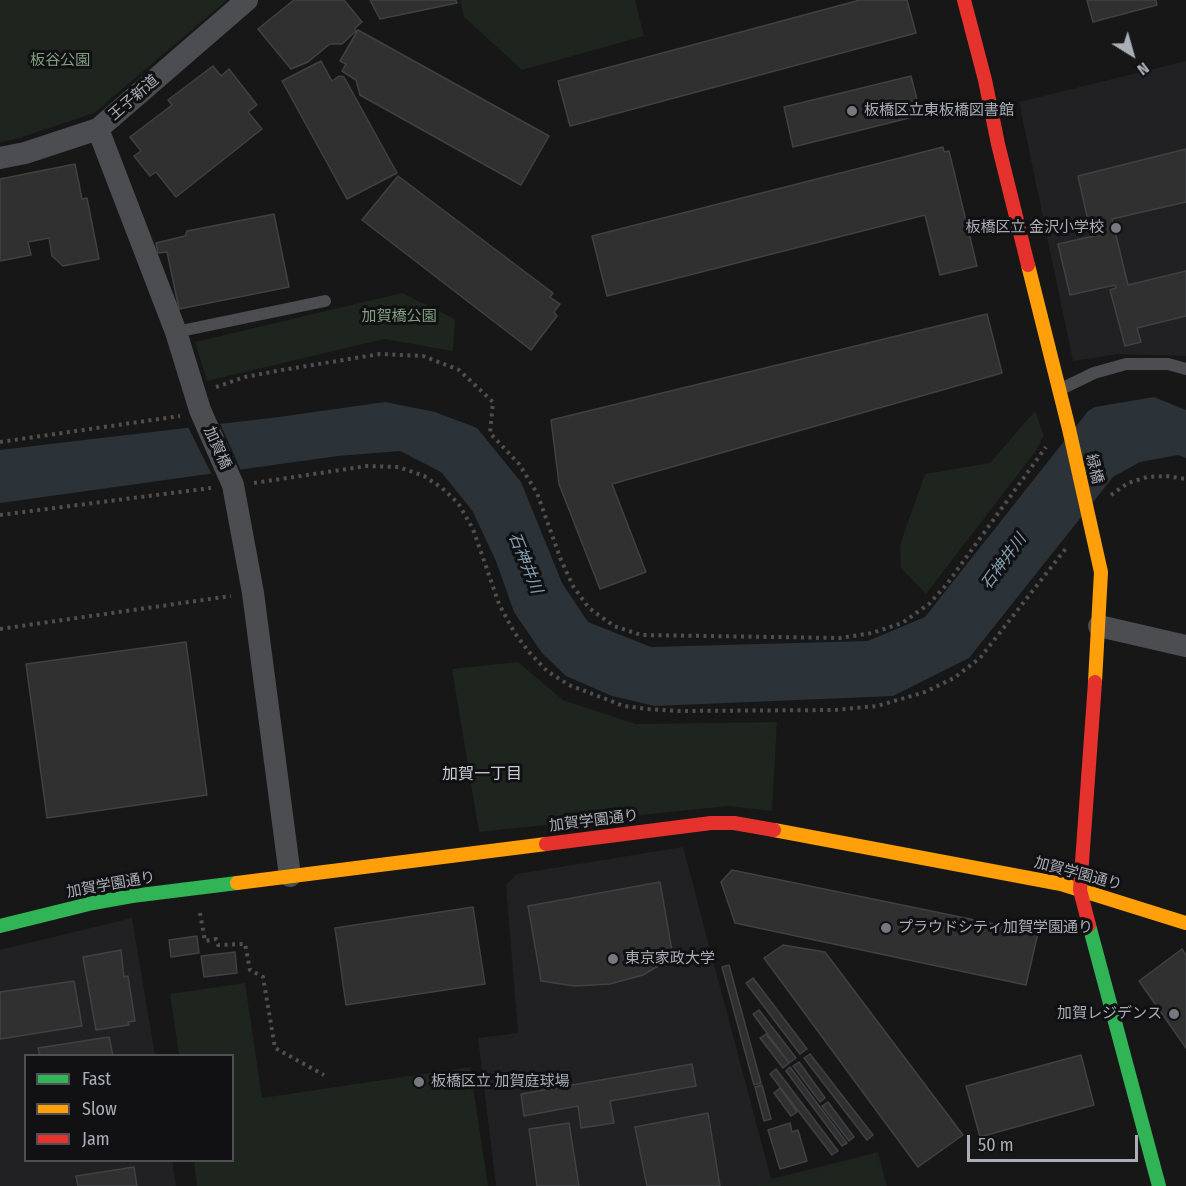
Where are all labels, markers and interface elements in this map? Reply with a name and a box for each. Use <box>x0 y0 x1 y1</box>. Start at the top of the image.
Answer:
north arrow <box>1102 24 1162 84</box>
park label: 板谷公園 <box>30 52 90 70</box>
text: N <box>1134 58 1153 79</box>
street label: 王子新道 <box>105 72 163 124</box>
place label: 板橋区立東板橋図書館 <box>864 102 1014 120</box>
marker: 板橋区立東板橋図書館 <box>845 104 859 118</box>
place label: 板橋区立 金沢小学校 <box>965 219 1104 237</box>
marker: 板橋区立 金沢小学校 <box>1109 221 1123 235</box>
park label: 加賀橋公園 <box>362 308 436 326</box>
street label: 加賀橋 <box>200 424 234 472</box>
street label: 緑橋 <box>1082 452 1106 486</box>
water label: 石神井川 <box>504 530 546 596</box>
water label: 石神井川 <box>977 530 1031 594</box>
district label: 加賀一丁目 <box>442 765 522 785</box>
street label: 加賀学園通り <box>548 807 640 835</box>
street label: 加賀学園通り <box>1032 854 1124 894</box>
street label: 加賀学園通り <box>65 868 157 902</box>
place label: プラウドシティ加賀学園通り <box>898 919 1093 937</box>
marker: プラウドシティ加賀学園通り <box>879 921 893 935</box>
place label: 東京家政大学 <box>625 950 715 968</box>
marker: 東京家政大学 <box>606 952 620 966</box>
place label: 加賀レジデンス <box>1057 1005 1162 1023</box>
marker: 加賀レジデンス <box>1167 1007 1181 1021</box>
legend <box>24 1054 234 1162</box>
text: Fast <box>82 1068 111 1090</box>
place label: 板橋区立 加賀庭球場 <box>431 1073 570 1091</box>
marker: 板橋区立 加賀庭球場 <box>412 1075 426 1089</box>
text: Slow <box>82 1098 117 1120</box>
scale bar <box>970 1123 1141 1161</box>
text: Jam <box>82 1128 110 1150</box>
text: 50 m <box>978 1134 1014 1156</box>

